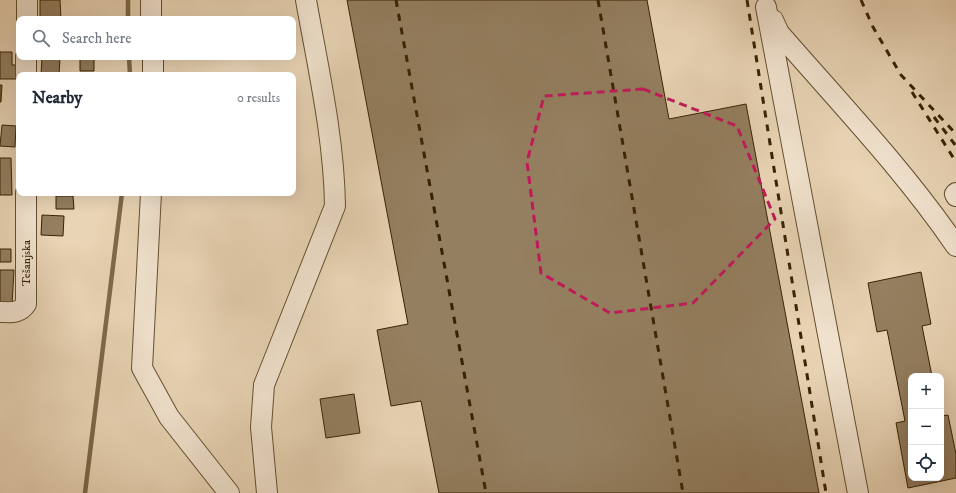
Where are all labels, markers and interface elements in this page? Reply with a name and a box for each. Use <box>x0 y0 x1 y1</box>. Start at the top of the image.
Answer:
search box <box>16 16 296 60</box>
icon: search <box>30 27 52 49</box>
text: Search here <box>62 29 131 48</box>
text: Nearby <box>32 87 82 109</box>
text: 0 results <box>237 90 280 106</box>
street label: Tešanjska <box>19 239 34 286</box>
map controls <box>908 373 944 481</box>
button: + <box>908 373 944 409</box>
button: − <box>908 409 944 445</box>
button: locate <box>908 445 944 481</box>

